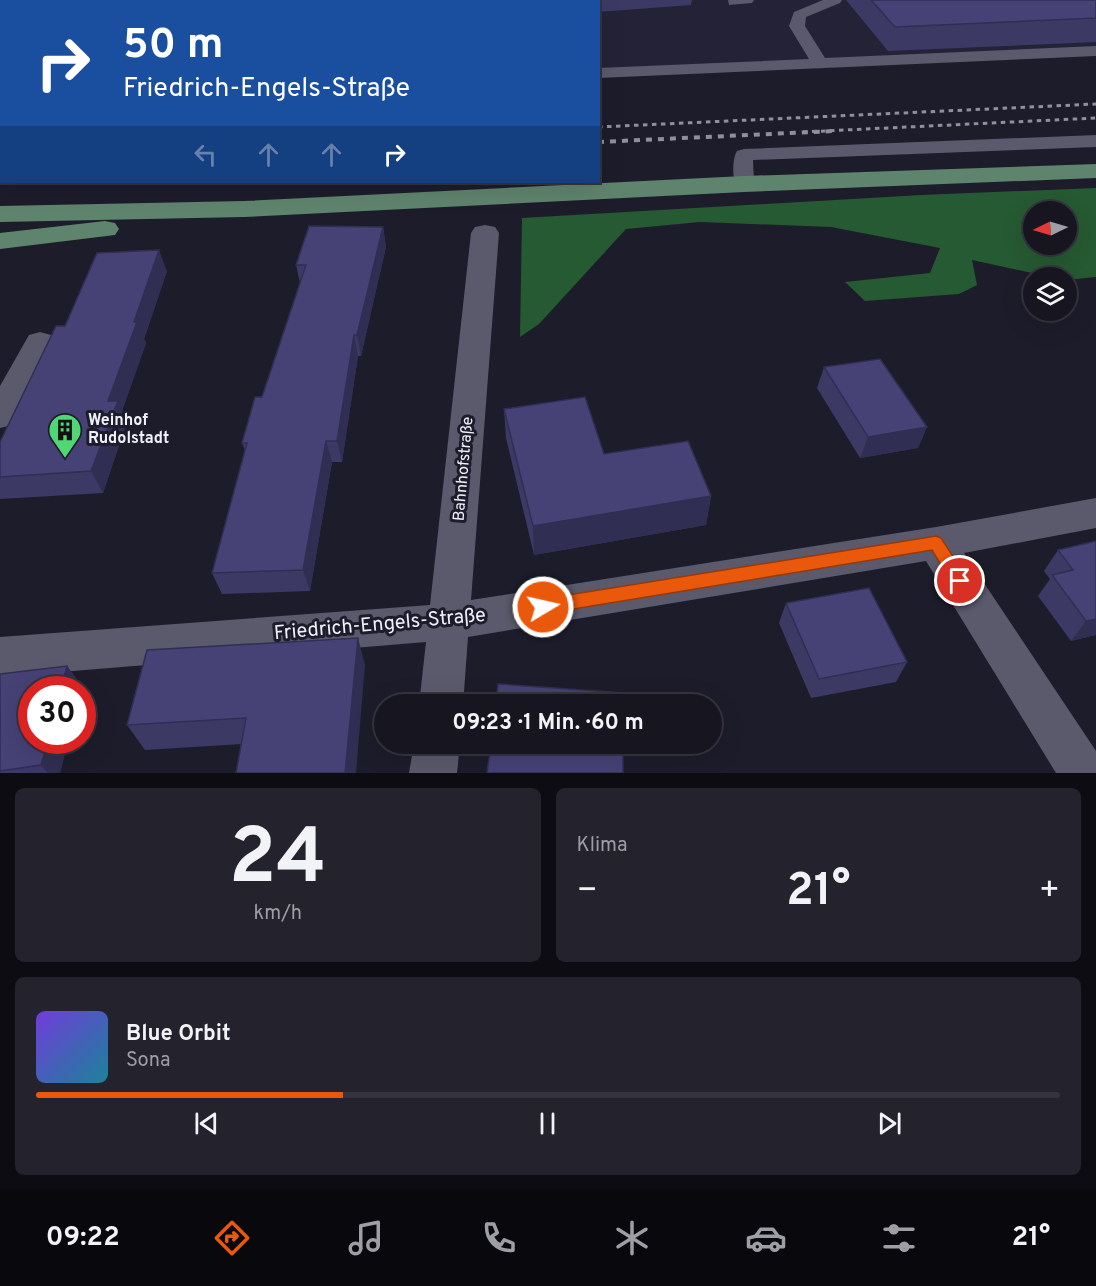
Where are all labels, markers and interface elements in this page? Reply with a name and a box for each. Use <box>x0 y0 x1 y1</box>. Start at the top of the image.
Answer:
text: 50 m <box>123 20 224 73</box>
icon: right <box>24 24 102 102</box>
text: Friedrich-Engels-Straße <box>123 72 410 106</box>
icon: left <box>189 138 222 171</box>
icon: ahead <box>252 138 285 171</box>
icon: ahead <box>315 138 348 171</box>
icon: right <box>378 138 411 171</box>
north arrow <box>1023 201 1077 255</box>
map controls <box>1023 201 1077 321</box>
button: layers <box>1023 267 1077 321</box>
place label: Weinhof Rudolstadt <box>88 411 169 449</box>
building icon: Weinhof Rudolstadt <box>47 412 83 459</box>
street label: Bahnhofstraße <box>449 416 479 522</box>
pin <box>934 555 985 606</box>
icon: arrive <box>943 564 976 597</box>
position arrow <box>511 575 575 639</box>
street label: Friedrich-Engels-Straße <box>273 603 487 647</box>
speed limit sign: 30 <box>18 676 96 754</box>
text: 09:23 · 1 Min. · 60 m <box>452 710 644 737</box>
text: 24 <box>229 812 327 911</box>
text: Klima <box>577 833 628 859</box>
text: 21° <box>786 864 850 921</box>
text: − <box>577 871 598 913</box>
text: + <box>1039 871 1060 913</box>
text: km/h <box>253 901 302 927</box>
text: Blue Orbit <box>126 1021 231 1048</box>
text: Sona <box>126 1048 171 1074</box>
icon: previous <box>190 1107 223 1140</box>
icon: pause <box>531 1107 564 1140</box>
icon: next <box>873 1107 906 1140</box>
icon: directions <box>211 1217 253 1259</box>
icon: music <box>345 1217 387 1259</box>
icon: phone <box>478 1217 520 1259</box>
icon: climate <box>611 1217 653 1259</box>
icon: car <box>745 1217 787 1259</box>
icon: filters <box>878 1217 920 1259</box>
text: 09:22 <box>46 1221 120 1255</box>
text: 21° <box>1012 1221 1050 1255</box>

